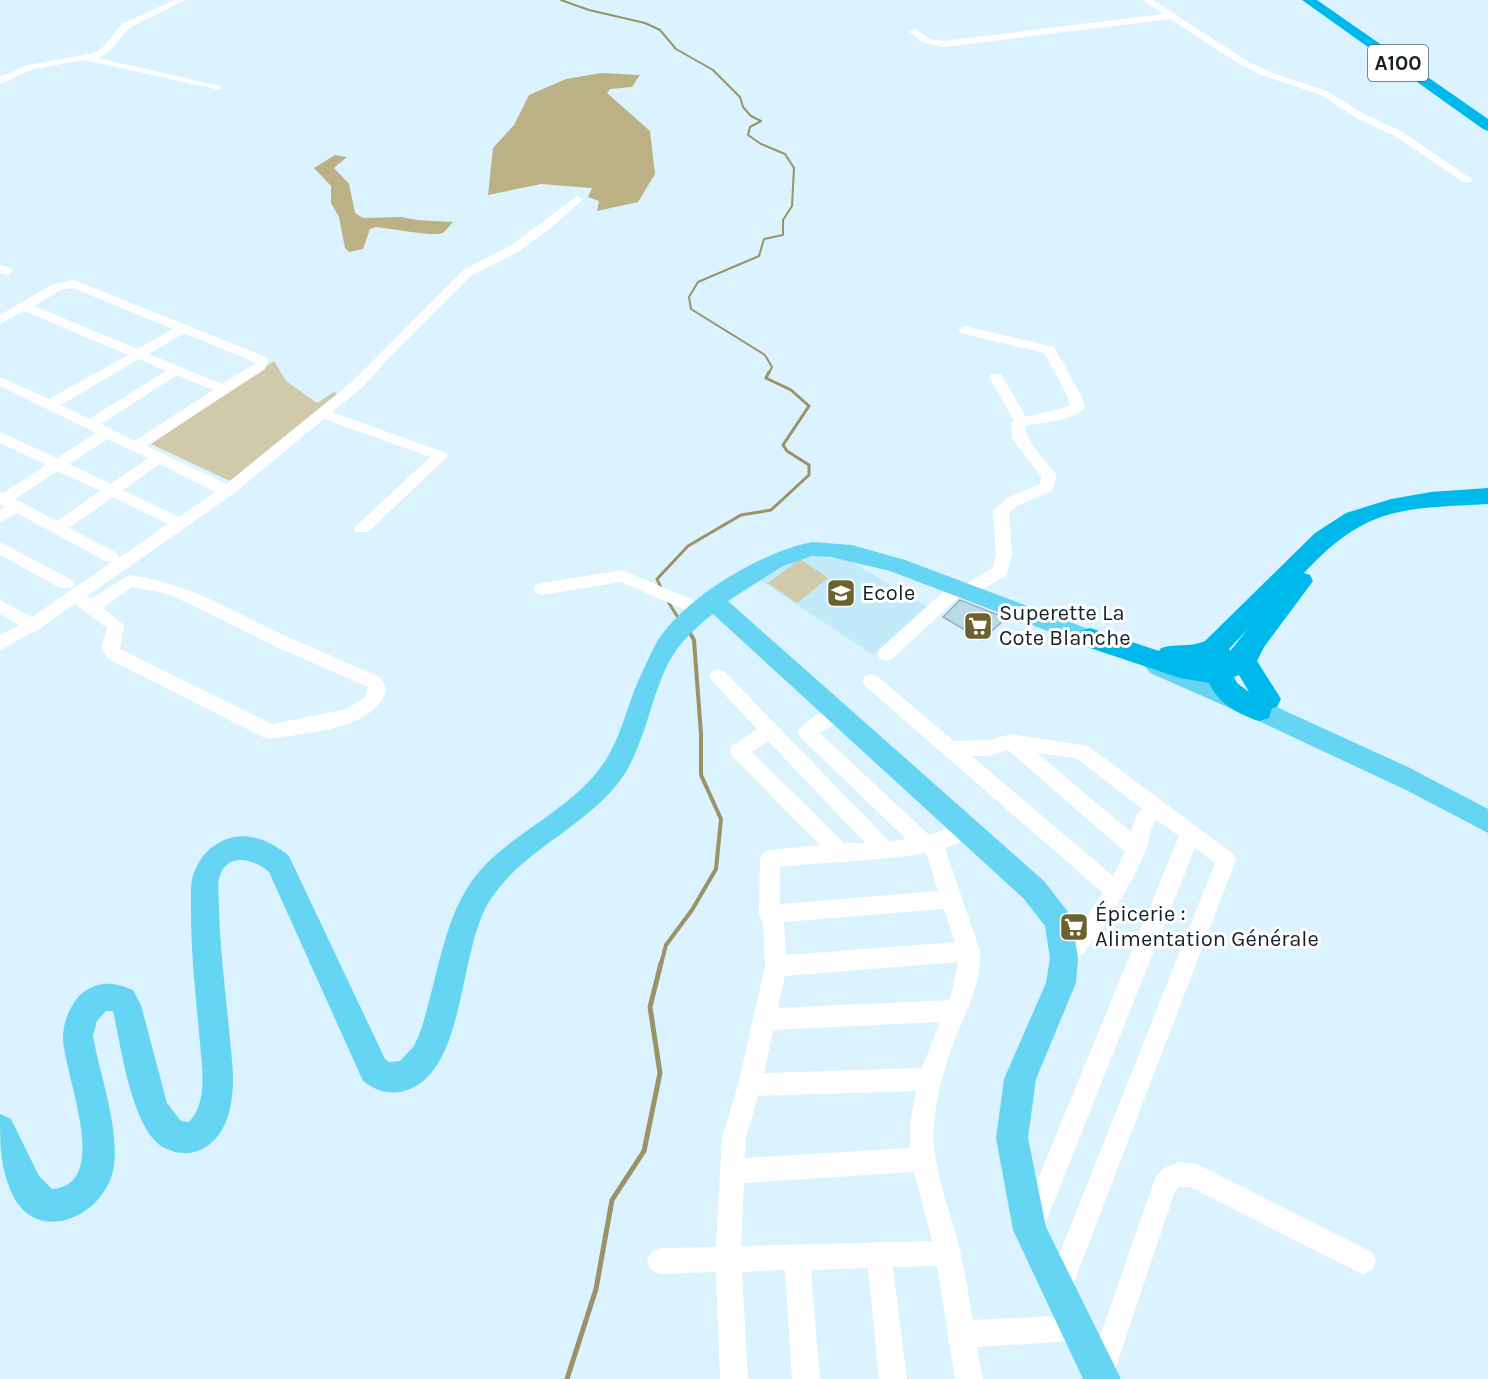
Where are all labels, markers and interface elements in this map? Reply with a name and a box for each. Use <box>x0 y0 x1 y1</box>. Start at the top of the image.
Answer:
road number: A100 <box>1368 45 1428 81</box>
school or university icon: Ecole <box>825 577 857 609</box>
place label: Ecole <box>862 580 915 606</box>
place label: Superette La Cote Blanche <box>999 600 1130 651</box>
supermarket icon: Superette La Cote Blanche <box>962 610 994 642</box>
place label: Épicerie : Alimentation Générale <box>1095 900 1319 952</box>
supermarket icon: Épicerie : Alimentation Générale <box>1058 911 1090 943</box>

